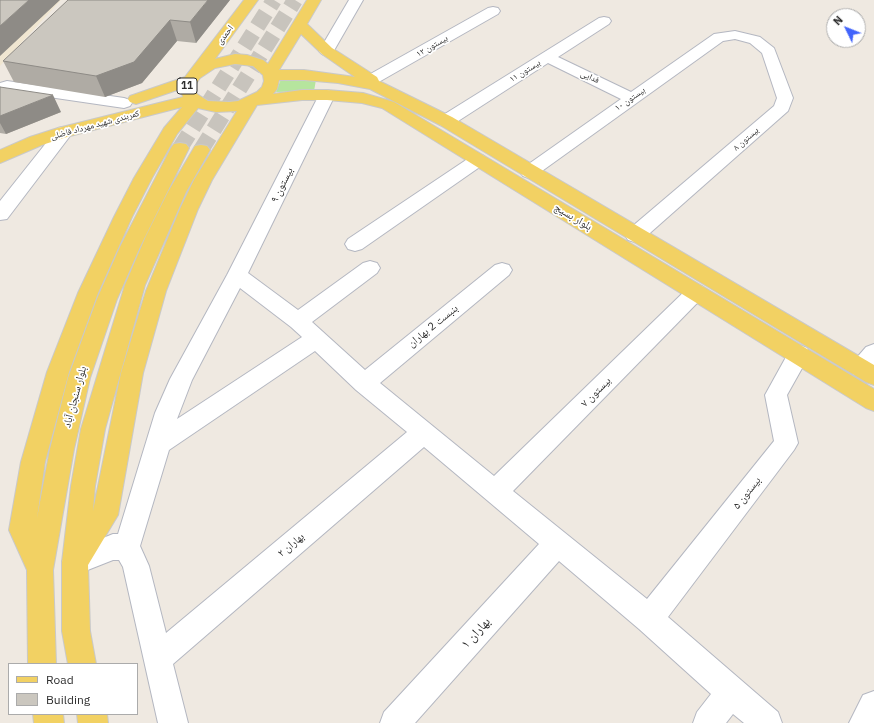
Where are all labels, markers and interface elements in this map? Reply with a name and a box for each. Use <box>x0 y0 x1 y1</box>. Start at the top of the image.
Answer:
north arrow <box>826 8 866 48</box>
text: N <box>830 13 846 28</box>
street label: احمدی <box>214 23 236 47</box>
street label: بیستون ۱۲ <box>414 33 450 59</box>
street label: بیستون ۱۱ <box>507 57 543 85</box>
street label: فدایی <box>579 68 601 86</box>
road number: 11 <box>177 78 197 94</box>
street label: بیستون ۱۰ <box>613 85 647 113</box>
street label: کمربندی شهید مهرداد فاضلی <box>49 108 141 142</box>
street label: بیستون ۸ <box>731 125 761 153</box>
street label: بیستون ۹ <box>268 165 296 205</box>
street label: بلوار بسیج <box>552 201 594 233</box>
street label: بنبست 2 بهاران <box>405 302 461 350</box>
street label: بلوار سنجان آباد <box>60 365 90 429</box>
street label: بیستون ۷ <box>578 374 614 410</box>
street label: بیستون ۵ <box>730 474 764 512</box>
street label: بهاران ۲ <box>275 530 307 560</box>
street label: بهاران ۱ <box>458 614 494 652</box>
legend <box>8 663 138 715</box>
text: Road <box>46 672 74 687</box>
text: Building <box>46 692 90 707</box>

